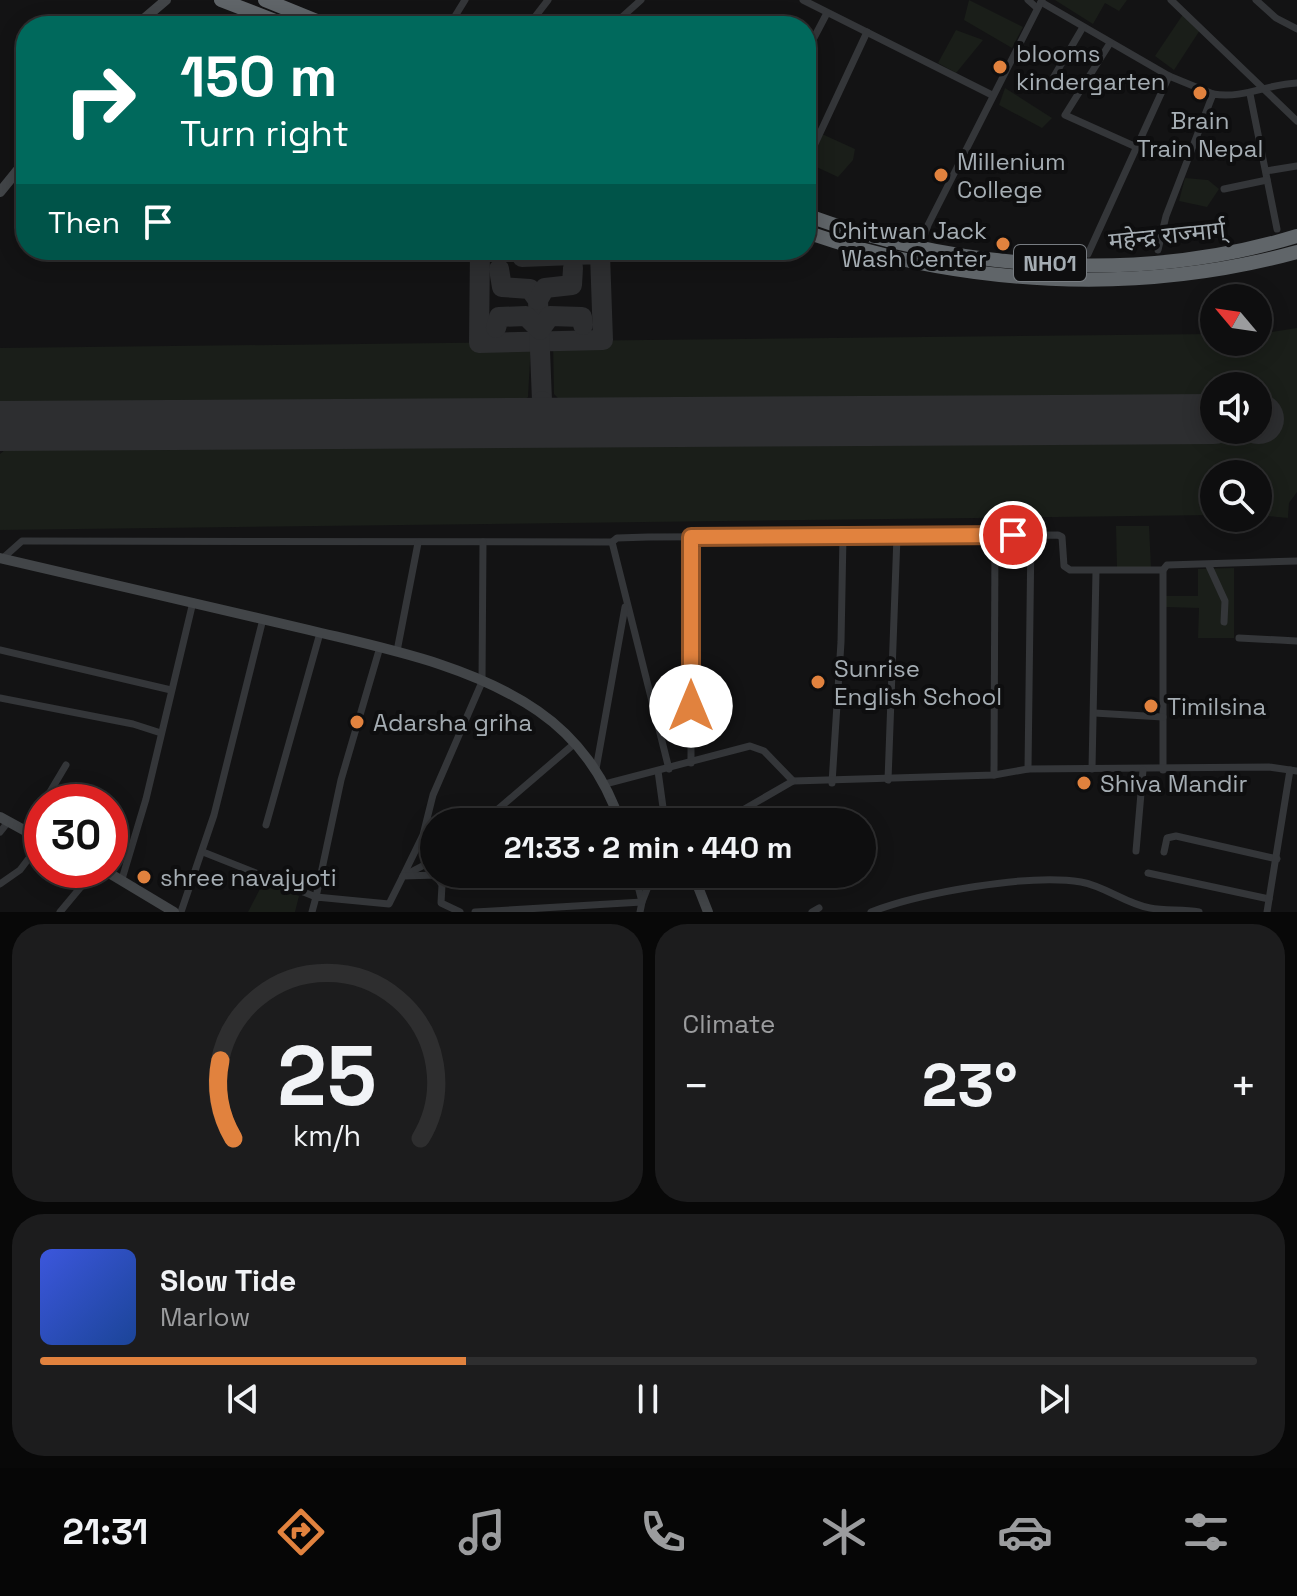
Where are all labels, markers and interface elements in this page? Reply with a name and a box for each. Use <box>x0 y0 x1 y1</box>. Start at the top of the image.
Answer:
place label: blooms kindergarten <box>1016 38 1166 97</box>
text: 150 m <box>180 41 337 112</box>
icon: right <box>48 48 152 152</box>
marker: blooms kindergarten <box>991 58 1009 76</box>
marker: Brain Train Nepal <box>1191 84 1209 102</box>
place label: Brain Train Nepal <box>1137 105 1263 164</box>
text: Turn right <box>180 111 349 157</box>
place label: Millenium College <box>957 146 1066 205</box>
marker: Millenium College <box>932 166 950 184</box>
icon: arrive <box>136 200 180 244</box>
text: Then <box>48 203 120 242</box>
street label: महेन्द्र राज्मार्ग् <box>1107 213 1231 257</box>
place label: Chitwan Jack Wash Center <box>832 215 987 274</box>
marker: Chitwan Jack Wash Center <box>994 235 1012 253</box>
road number: NH01 <box>1014 245 1086 281</box>
north arrow <box>1200 284 1272 356</box>
map controls <box>1200 284 1272 532</box>
button: sound <box>1200 372 1272 444</box>
button: search <box>1200 460 1272 532</box>
pin <box>979 501 1047 569</box>
icon: arrive <box>991 513 1035 557</box>
place label: Sunrise English School <box>834 653 1002 712</box>
position arrow <box>649 664 733 748</box>
marker: Sunrise English School <box>809 673 827 691</box>
place label: Timilsina <box>1167 691 1266 722</box>
marker: Timilsina <box>1142 697 1160 715</box>
place label: Adarsha griha <box>373 707 533 738</box>
marker: Adarsha griha <box>348 713 366 731</box>
place label: Shiva Mandir <box>1100 768 1248 799</box>
marker: Shiva Mandir <box>1075 774 1093 792</box>
speed limit sign: 30 <box>24 784 128 888</box>
text: 21:33 · 2 min · 440 m <box>504 828 792 867</box>
place label: shree navajyoti <box>160 862 337 893</box>
marker: shree navajyoti <box>135 868 153 886</box>
text: Climate <box>683 1007 775 1041</box>
text: 25 <box>278 1023 377 1129</box>
text: 23° <box>922 1047 1018 1124</box>
text: − <box>683 1058 710 1114</box>
text: + <box>1230 1058 1257 1114</box>
text: km/h <box>293 1118 361 1154</box>
text: Slow Tide <box>160 1261 296 1300</box>
text: Marlow <box>160 1300 250 1334</box>
icon: previous <box>221 1377 265 1421</box>
icon: pause <box>626 1377 670 1421</box>
icon: next <box>1032 1377 1076 1421</box>
icon: directions <box>273 1504 329 1560</box>
icon: music <box>454 1504 510 1560</box>
icon: phone <box>635 1504 691 1560</box>
icon: climate <box>816 1504 872 1560</box>
icon: car <box>997 1504 1053 1560</box>
icon: filters <box>1178 1504 1234 1560</box>
text: 21:31 <box>63 1509 148 1555</box>

